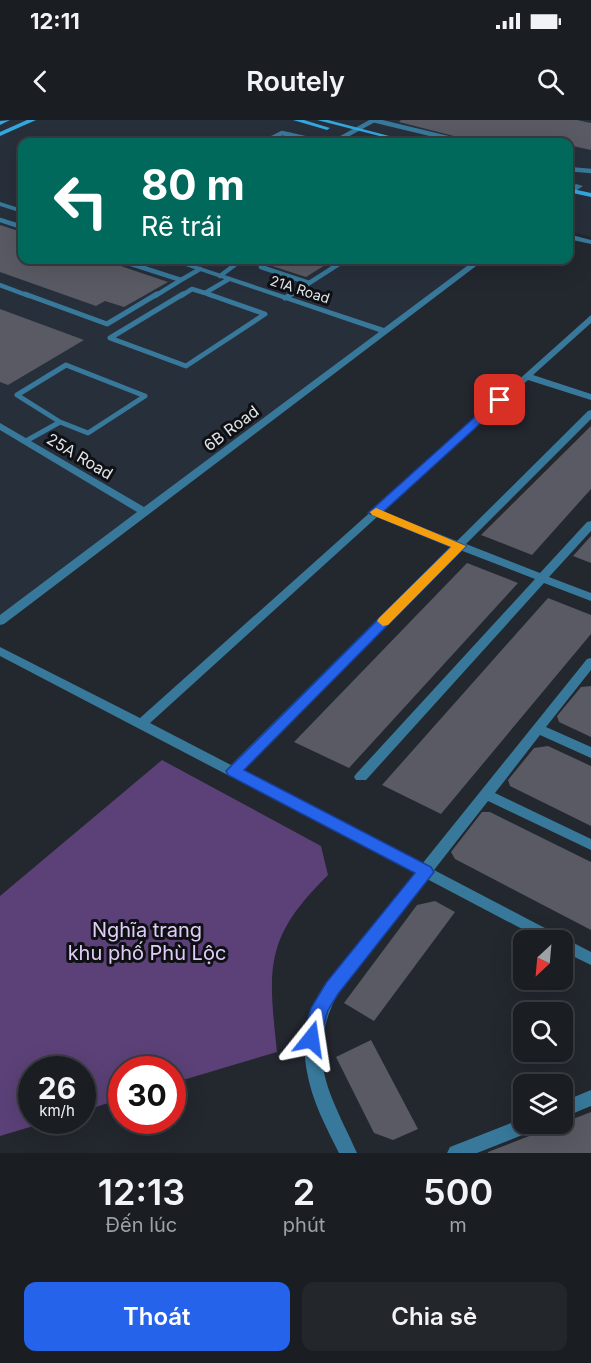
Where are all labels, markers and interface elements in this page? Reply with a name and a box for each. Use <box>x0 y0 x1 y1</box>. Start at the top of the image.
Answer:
text: 12:11 <box>30 8 80 34</box>
icon: back <box>24 65 57 98</box>
text: Routely <box>246 65 345 98</box>
icon: search <box>534 65 567 98</box>
text: 80 m <box>141 159 245 210</box>
icon: left <box>42 162 120 240</box>
text: Rẽ trái <box>141 210 222 243</box>
street label: 21A Road <box>268 271 332 307</box>
pin <box>474 374 525 425</box>
icon: arrive <box>483 383 516 416</box>
street label: 6B Road <box>200 401 262 455</box>
street label: 25A Road <box>43 428 117 484</box>
park label: Nghĩa trang khu phố Phù Lộc <box>68 918 226 965</box>
north arrow <box>513 930 573 990</box>
map controls <box>513 930 573 1134</box>
button: search <box>513 1002 573 1062</box>
position arrow <box>279 1007 343 1071</box>
speed limit sign: 30 <box>108 1056 186 1134</box>
text: 26 <box>38 1070 76 1106</box>
button: layers <box>513 1074 573 1134</box>
text: km/h <box>39 1101 75 1120</box>
text: 12:13 <box>98 1170 185 1214</box>
text: 2 <box>293 1170 315 1214</box>
text: 500 <box>423 1170 493 1214</box>
text: Đến lúc <box>106 1213 177 1237</box>
text: phút <box>283 1213 325 1237</box>
text: m <box>449 1213 467 1237</box>
button: Thoát <box>24 1282 290 1351</box>
button: Chia sẻ <box>302 1282 567 1351</box>

